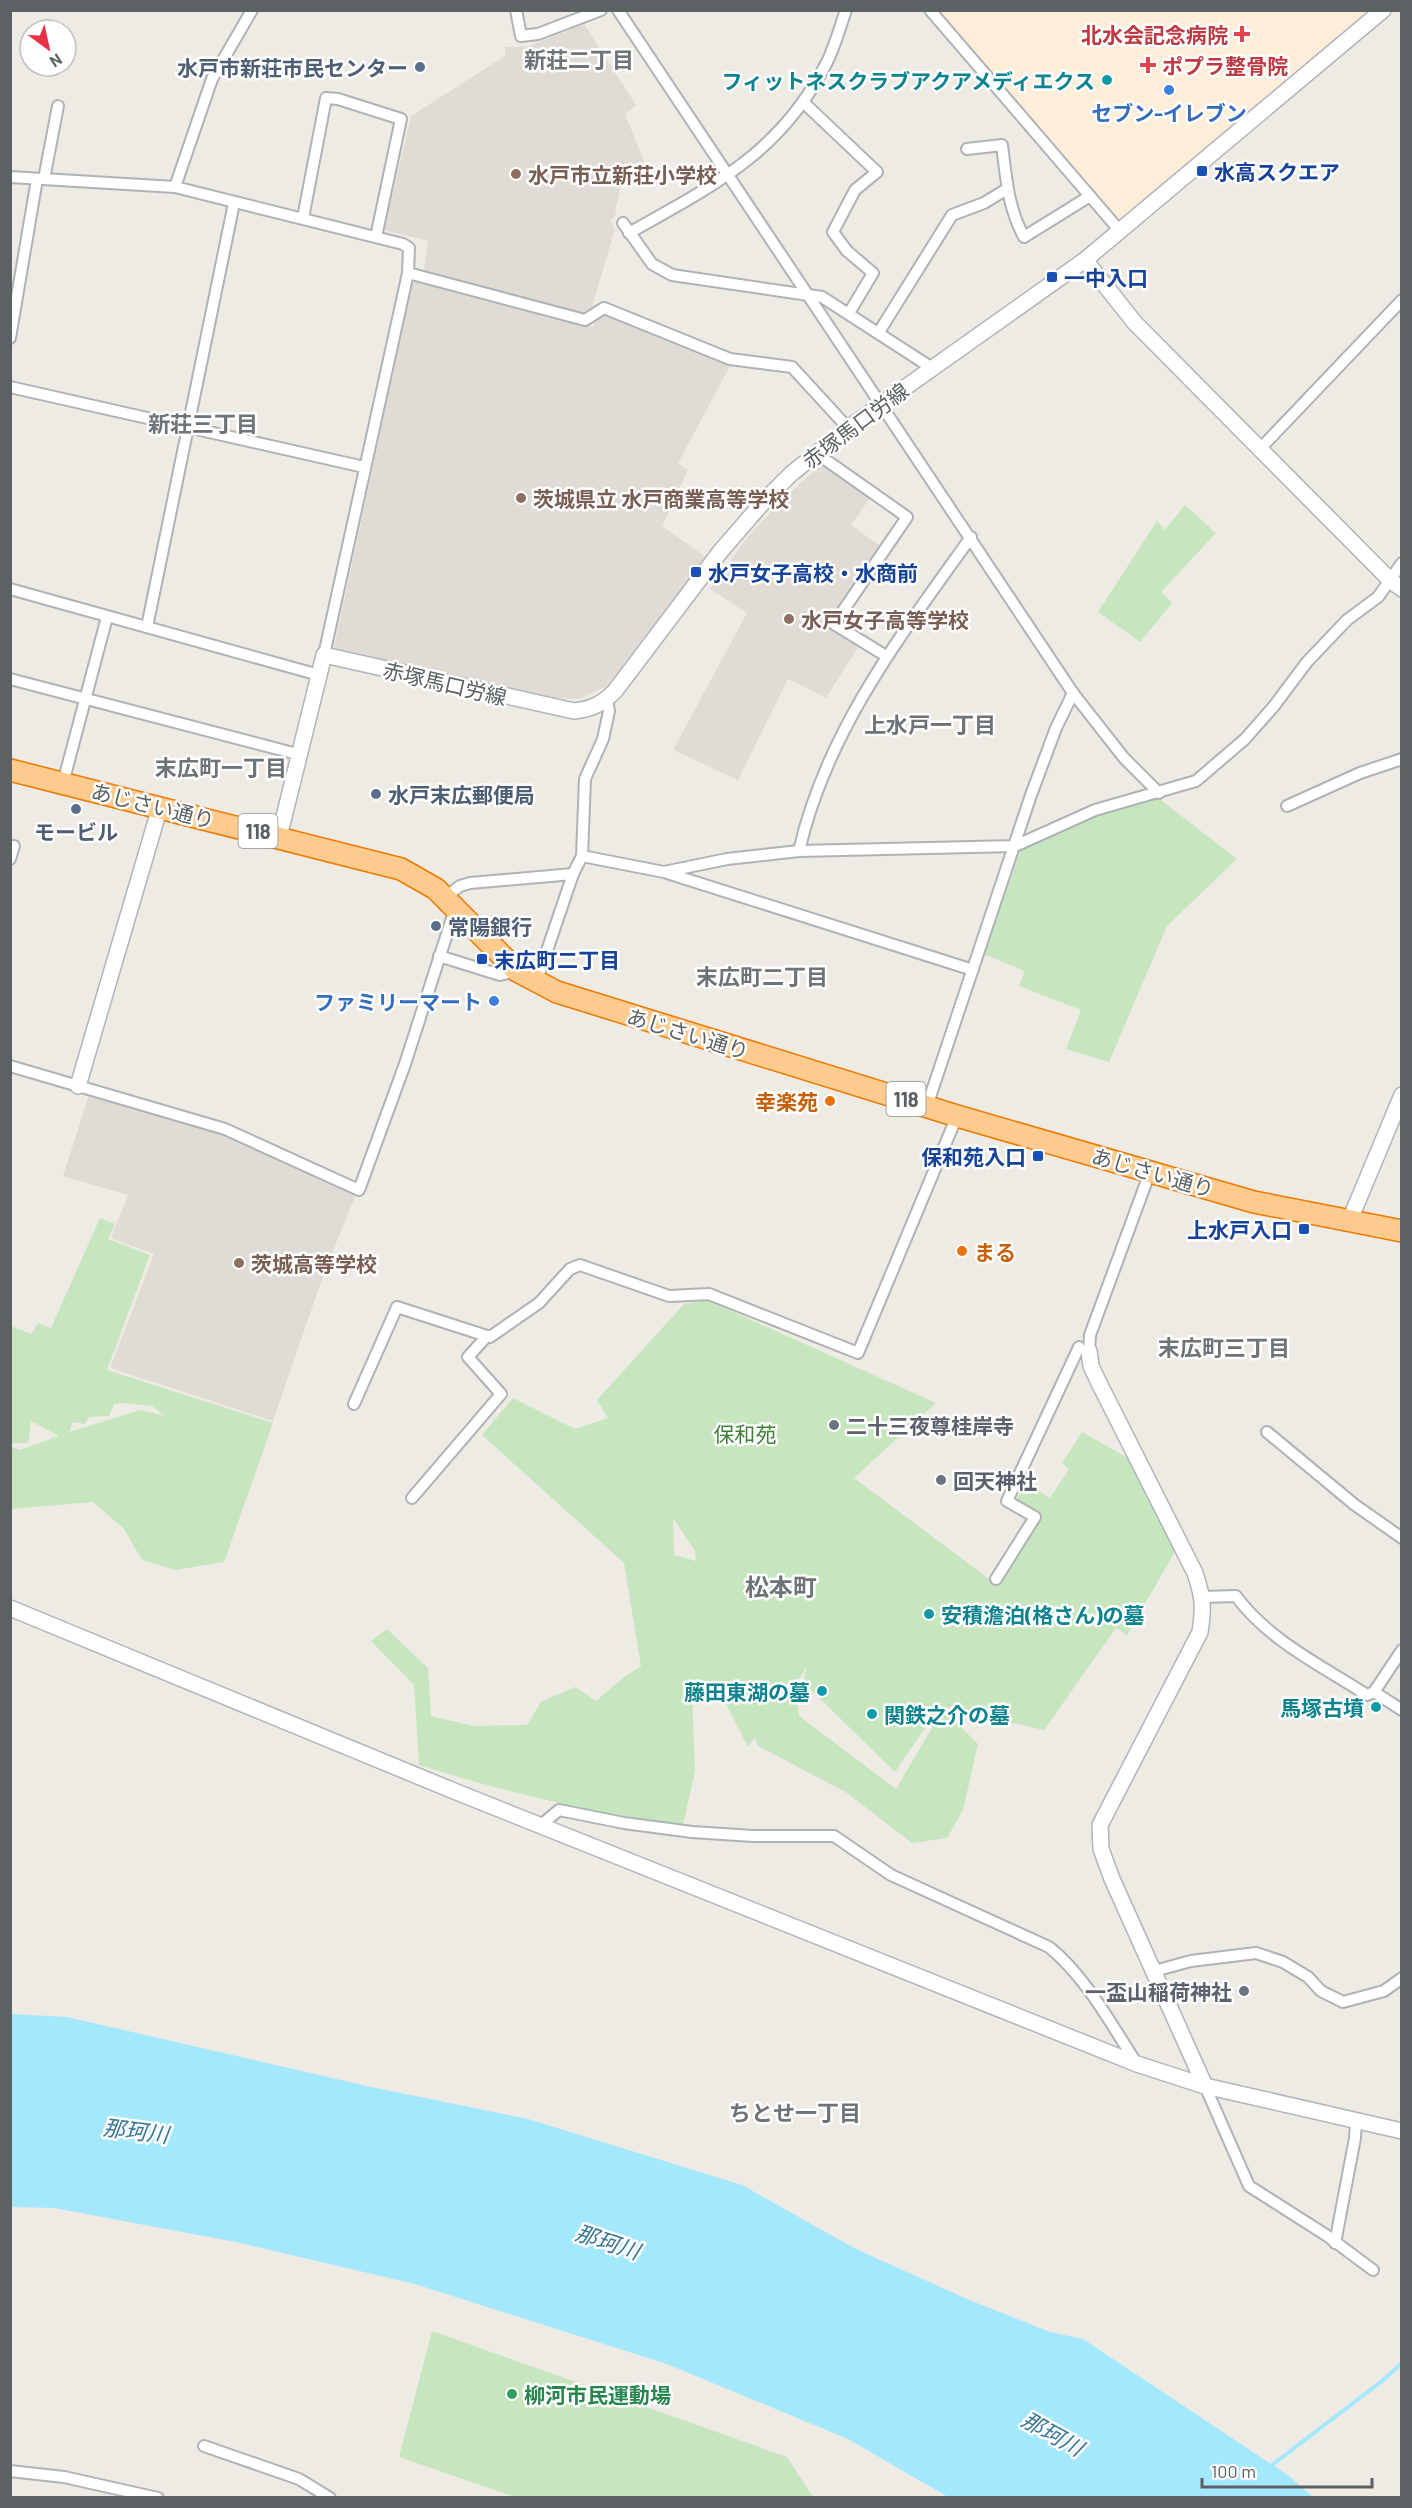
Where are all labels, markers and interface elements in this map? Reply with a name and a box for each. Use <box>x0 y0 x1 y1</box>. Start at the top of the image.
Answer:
north arrow <box>18 18 78 78</box>
place label: 北水会記念病院 <box>1081 22 1228 47</box>
marker: 北水会記念病院 <box>1233 25 1251 43</box>
district label: 新荘二丁目 <box>524 46 634 72</box>
text: N <box>47 50 66 72</box>
place label: ポプラ整骨院 <box>1162 53 1288 78</box>
place label: 水戸市新荘市民センター <box>177 55 408 80</box>
marker: ポプラ整骨院 <box>1139 56 1157 74</box>
marker: 水戸市新荘市民センター <box>413 60 427 74</box>
place label: フィットネスクラブアクアメディエクス <box>722 68 1095 93</box>
marker: フィットネスクラブアクアメディエクス <box>1100 73 1114 87</box>
marker: セブン-イレブン <box>1162 83 1176 97</box>
place label: セブン-イレブン <box>1091 100 1247 125</box>
place label: 水高スクエア <box>1214 159 1340 184</box>
place label: 水戸市立新荘小学校 <box>528 162 717 187</box>
marker: 水高スクエア <box>1195 164 1209 178</box>
marker: 水戸市立新荘小学校 <box>509 167 523 181</box>
place label: 一中入口 <box>1064 265 1148 290</box>
marker: 一中入口 <box>1045 270 1059 284</box>
street label: 赤塚馬口労線 <box>797 377 913 473</box>
district label: 新荘三丁目 <box>148 410 258 436</box>
place label: 茨城県立 水戸商業高等学校 <box>533 486 789 511</box>
marker: 茨城県立 水戸商業高等学校 <box>514 491 528 505</box>
place label: 水戸女子高校・水商前 <box>708 560 918 585</box>
marker: 水戸女子高校・水商前 <box>689 565 703 579</box>
place label: 水戸女子高等学校 <box>801 607 969 632</box>
marker: 水戸女子高等学校 <box>782 612 796 626</box>
street label: 赤塚馬口労線 <box>381 657 509 709</box>
district label: 上水戸一丁目 <box>864 711 996 737</box>
district label: 末広町一丁目 <box>155 754 287 780</box>
street label: あじさい通り <box>89 778 217 832</box>
place label: 水戸末広郵便局 <box>388 782 535 807</box>
marker: 水戸末広郵便局 <box>369 787 383 801</box>
marker: モービル <box>69 802 83 816</box>
road number: 118 <box>238 814 278 848</box>
place label: モービル <box>34 819 118 844</box>
place label: 常陽銀行 <box>448 914 532 939</box>
marker: 常陽銀行 <box>429 919 443 933</box>
place label: 末広町二丁目 <box>494 947 620 972</box>
marker: 末広町二丁目 <box>475 952 489 966</box>
district label: 末広町二丁目 <box>696 963 828 989</box>
place label: ファミリーマート <box>314 989 482 1014</box>
marker: ファミリーマート <box>487 994 501 1008</box>
street label: あじさい通り <box>624 1003 752 1063</box>
road number: 118 <box>886 1082 926 1116</box>
place label: 幸楽苑 <box>755 1089 818 1114</box>
marker: 幸楽苑 <box>823 1094 837 1108</box>
street label: あじさい通り <box>1089 1143 1217 1201</box>
place label: 保和苑入口 <box>921 1144 1026 1169</box>
marker: 保和苑入口 <box>1031 1149 1045 1163</box>
place label: 上水戸入口 <box>1187 1217 1292 1242</box>
marker: 上水戸入口 <box>1297 1222 1311 1236</box>
place label: まる <box>974 1239 1016 1264</box>
marker: まる <box>955 1244 969 1258</box>
place label: 茨城高等学校 <box>251 1251 377 1276</box>
marker: 茨城高等学校 <box>232 1256 246 1270</box>
district label: 末広町三丁目 <box>1158 1334 1290 1360</box>
place label: 二十三夜尊桂岸寺 <box>846 1413 1014 1438</box>
marker: 二十三夜尊桂岸寺 <box>827 1418 841 1432</box>
park label: 保和苑 <box>714 1421 777 1446</box>
place label: 回天神社 <box>953 1468 1037 1493</box>
marker: 回天神社 <box>934 1473 948 1487</box>
district label: 松本町 <box>745 1572 817 1601</box>
place label: 安積澹泊(格さん)の墓 <box>941 1602 1145 1627</box>
marker: 安積澹泊(格さん)の墓 <box>922 1607 936 1621</box>
place label: 藤田東湖の墓 <box>684 1679 810 1704</box>
marker: 藤田東湖の墓 <box>815 1684 829 1698</box>
place label: 馬塚古墳 <box>1280 1695 1364 1720</box>
marker: 馬塚古墳 <box>1369 1700 1383 1714</box>
place label: 関鉄之介の墓 <box>884 1702 1010 1727</box>
marker: 関鉄之介の墓 <box>865 1707 879 1721</box>
place label: 一盃山稲荷神社 <box>1085 1979 1232 2004</box>
marker: 一盃山稲荷神社 <box>1237 1984 1251 1998</box>
district label: ちとせ一丁目 <box>729 2099 861 2125</box>
water label: 那珂川 <box>102 2113 172 2147</box>
water label: 那珂川 <box>573 2218 645 2264</box>
place label: 柳河市民運動場 <box>524 2382 671 2407</box>
marker: 柳河市民運動場 <box>505 2387 519 2401</box>
water label: 那珂川 <box>1018 2406 1090 2461</box>
scale bar <box>1202 2451 1372 2489</box>
text: 100 m <box>1211 2460 1256 2482</box>

